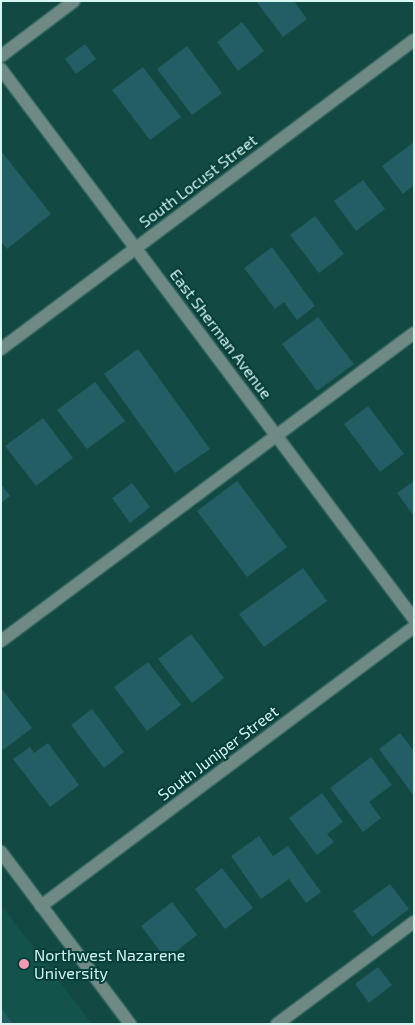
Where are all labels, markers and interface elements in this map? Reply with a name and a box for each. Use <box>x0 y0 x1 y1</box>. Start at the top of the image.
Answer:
street label: South Locust Street <box>135 130 261 232</box>
street label: East Sherman Avenue <box>166 265 276 403</box>
street label: South Juniper Street <box>154 701 282 805</box>
place label: Northwest Nazarene University <box>34 945 185 983</box>
marker: Northwest Nazarene University <box>18 958 30 970</box>

